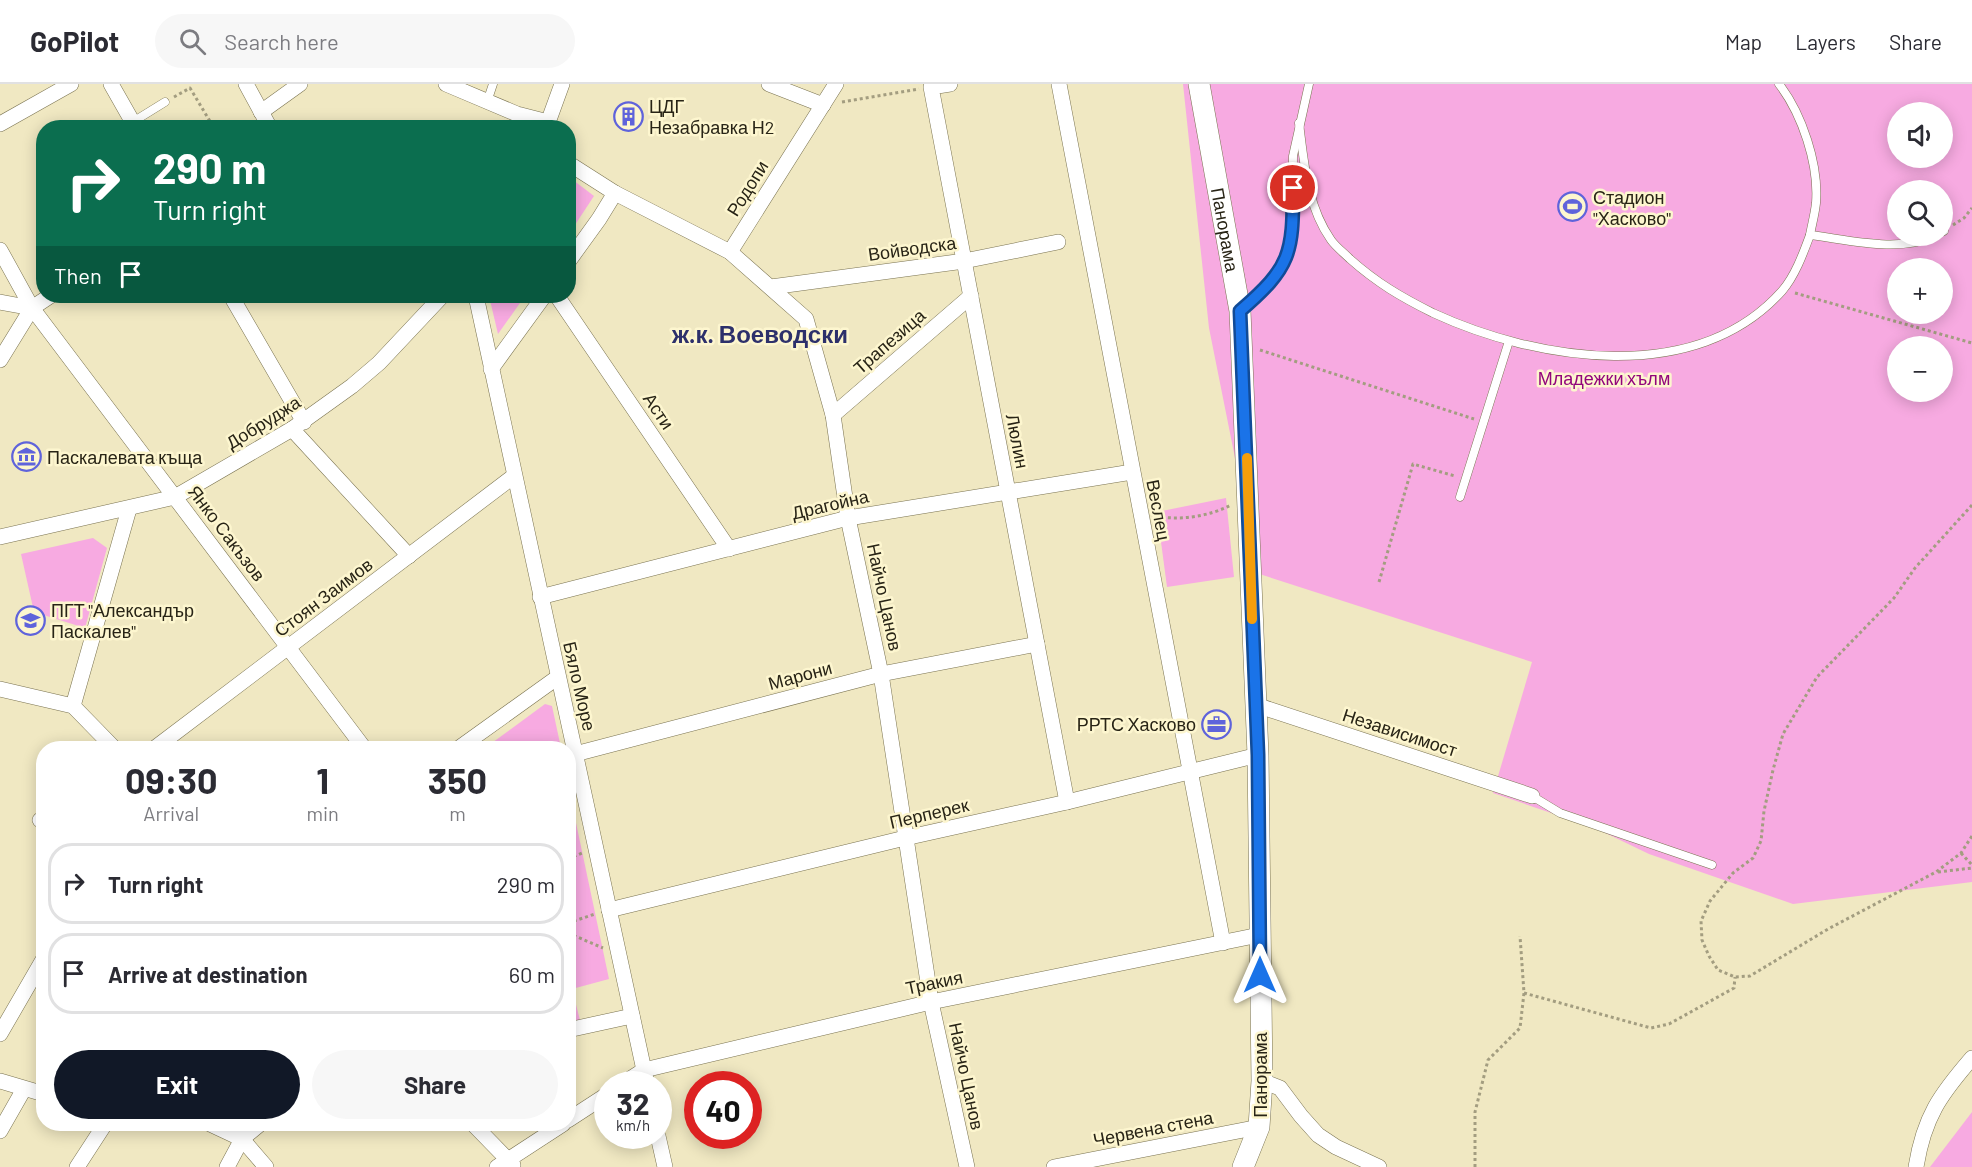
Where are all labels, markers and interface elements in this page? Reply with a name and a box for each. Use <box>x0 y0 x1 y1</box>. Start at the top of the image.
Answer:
search box <box>155 14 575 68</box>
text: GoPilot <box>30 24 119 58</box>
icon: search <box>176 25 209 58</box>
text: Search here <box>224 28 339 54</box>
text: Map <box>1725 29 1762 54</box>
text: Layers <box>1795 29 1856 54</box>
text: Share <box>1889 29 1942 54</box>
place label: ЦДГ Незабравка Н2 <box>649 95 774 138</box>
building icon: ЦДГ Незабравка Н2 <box>612 100 644 132</box>
map controls <box>1887 102 1953 402</box>
button: sound <box>1887 102 1953 168</box>
text: 290 m <box>153 142 266 192</box>
icon: right <box>54 144 132 222</box>
street label: Родопи <box>721 156 773 220</box>
pin <box>1267 162 1318 213</box>
icon: arrive <box>1276 171 1309 204</box>
button: search <box>1887 180 1953 246</box>
street label: Панорама <box>1207 186 1244 275</box>
place label: Стадион "Хасково" <box>1593 186 1671 229</box>
sports icon: Стадион "Хасково" <box>1556 191 1588 223</box>
text: Turn right <box>153 193 267 225</box>
street label: Войводска <box>866 231 958 265</box>
icon: arrive <box>114 258 147 291</box>
button: + <box>1887 258 1953 324</box>
text: Then <box>54 262 102 288</box>
street label: Трапезица <box>849 303 930 378</box>
district label: ж.к. Воеводски <box>671 319 848 348</box>
button: − <box>1887 336 1953 402</box>
park label: Младежки хълм <box>1538 367 1670 389</box>
street label: Асти <box>639 389 679 433</box>
street label: Добруджа <box>222 390 305 453</box>
street label: Люлин <box>1002 412 1034 470</box>
museum icon: Паскалевата къща <box>10 441 42 473</box>
place label: Паскалевата къща <box>47 446 203 468</box>
street label: Веслец <box>1142 478 1176 542</box>
street label: Янко Сакъзов <box>184 481 270 585</box>
street label: Драгойна <box>789 484 872 524</box>
street label: Найчо Цанов <box>863 541 907 653</box>
street label: Стоян Заимов <box>270 553 376 641</box>
place label: ПГТ "Александър Паскалев" <box>51 599 194 642</box>
school or university icon: ПГТ "Александър Паскалев" <box>14 604 46 636</box>
street label: Бяло Море <box>559 639 601 733</box>
street label: Марони <box>766 656 834 694</box>
street label: Независимост <box>1340 703 1460 761</box>
office icon: РРТС Хасково <box>1201 708 1233 740</box>
place label: РРТС Хасково <box>1077 713 1196 735</box>
text: 09:30 <box>125 758 218 801</box>
text: 1 <box>316 758 329 801</box>
text: 350 <box>428 758 487 801</box>
street label: Перперек <box>887 793 971 833</box>
text: Arrival <box>143 801 199 825</box>
text: min <box>306 801 339 825</box>
text: m <box>449 801 466 825</box>
icon: right <box>57 867 90 900</box>
text: Turn right <box>108 871 203 897</box>
text: 290 m <box>497 871 555 897</box>
position arrow <box>1228 943 1292 1007</box>
icon: arrive <box>57 957 90 990</box>
text: Arrive at destination <box>108 961 307 987</box>
text: 60 m <box>509 961 555 987</box>
street label: Тракия <box>903 965 965 999</box>
street label: Найчо Цанов <box>945 1020 989 1132</box>
street label: Панорама <box>1249 1031 1271 1118</box>
button: Exit <box>54 1050 300 1119</box>
button: Share <box>312 1050 558 1119</box>
speed limit sign: 40 <box>684 1071 762 1149</box>
text: 32 <box>617 1085 650 1121</box>
street label: Червена стена <box>1091 1105 1216 1150</box>
text: km/h <box>616 1116 650 1134</box>

